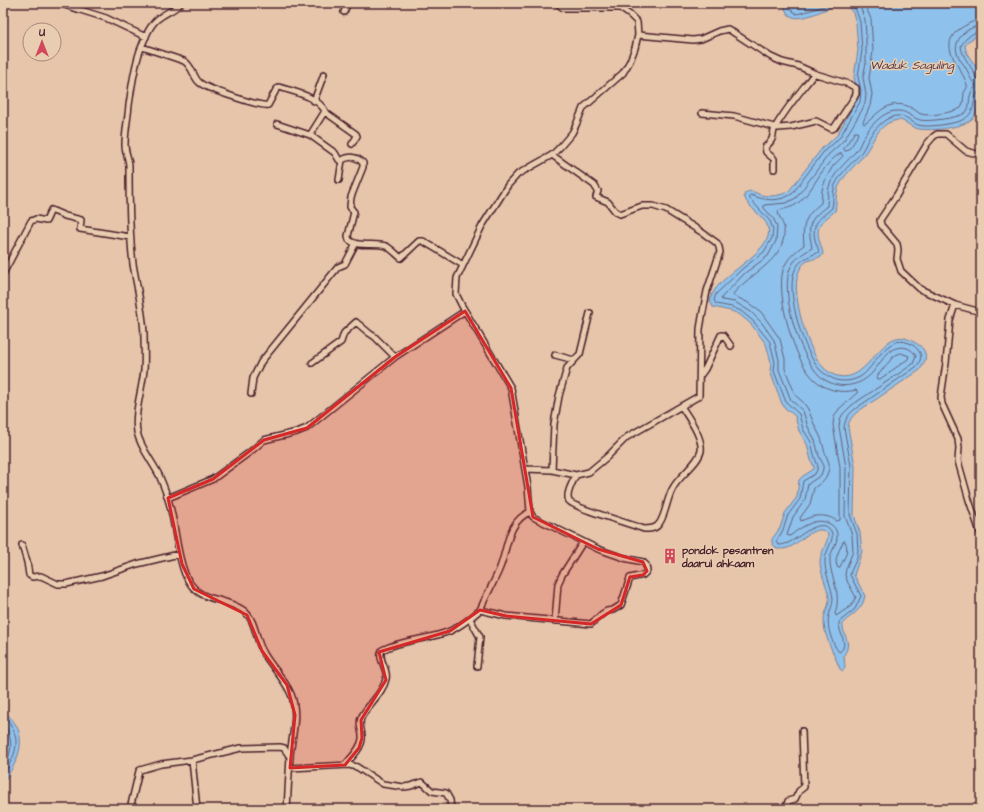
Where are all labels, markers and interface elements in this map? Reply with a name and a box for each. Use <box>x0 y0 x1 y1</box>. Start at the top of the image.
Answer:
north arrow <box>22 22 62 62</box>
text: U <box>38 25 45 40</box>
water label: Waduk Saguling <box>870 57 955 75</box>
place label: pondok pesantren daarul ahkaam <box>681 543 774 571</box>
building icon: pondok pesantren daarul ahkaam <box>661 547 679 565</box>

